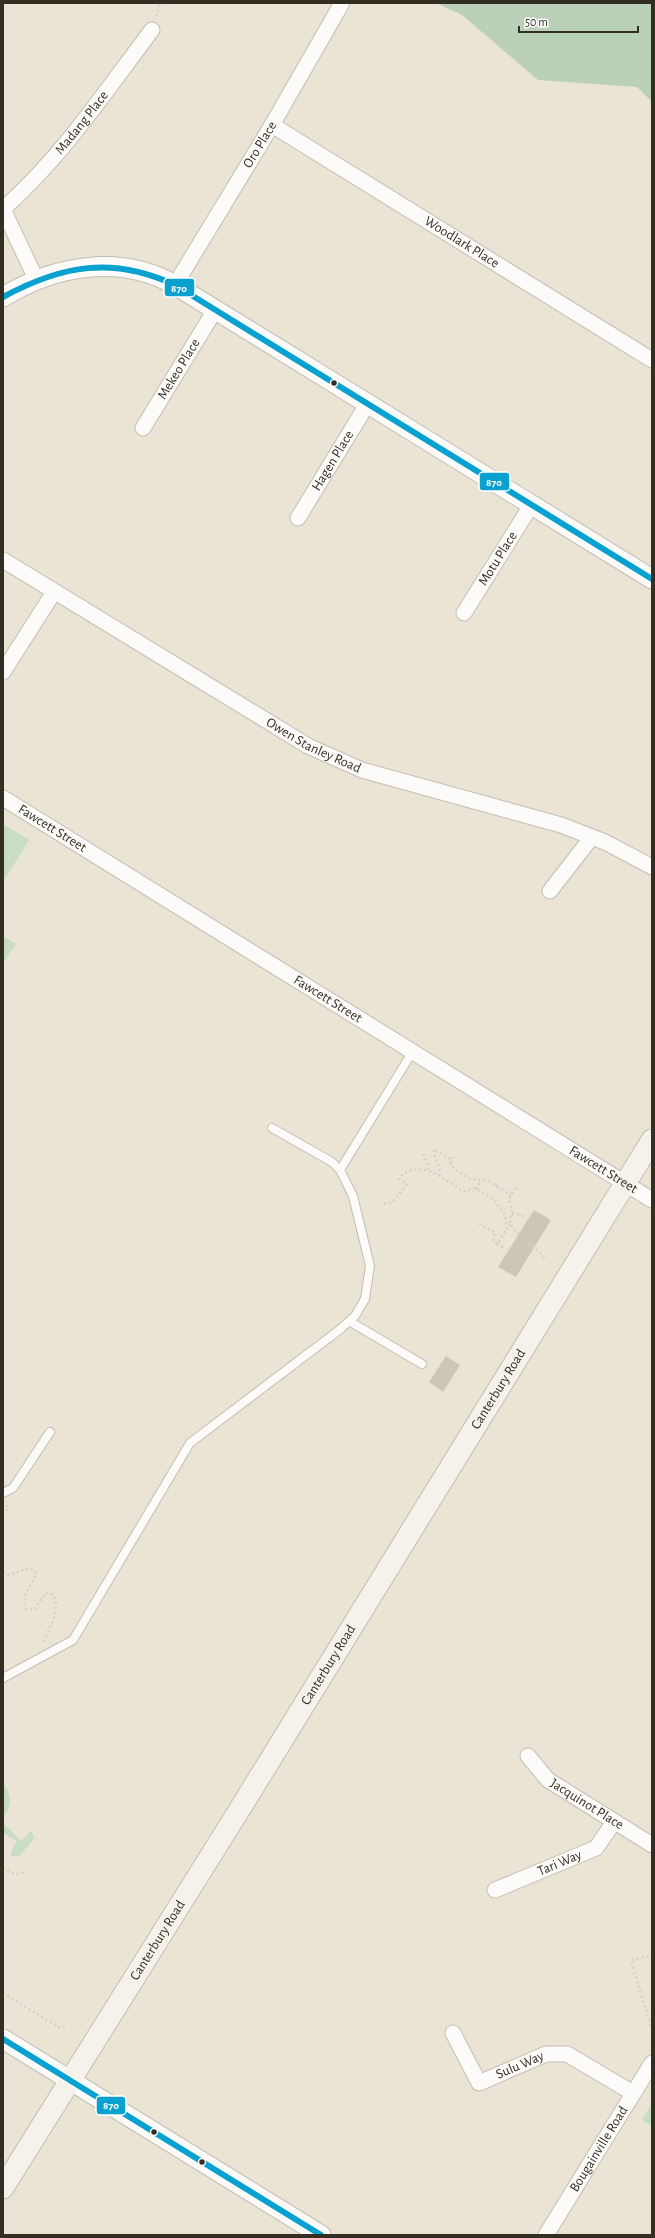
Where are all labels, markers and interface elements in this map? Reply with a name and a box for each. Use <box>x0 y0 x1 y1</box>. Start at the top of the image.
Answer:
scale bar <box>519 8 638 34</box>
text: 50 m <box>525 16 548 28</box>
street label: Madang Place <box>53 89 111 157</box>
street label: Oro Place <box>241 119 279 170</box>
street label: Woodlark Place <box>422 214 502 271</box>
line badge: 870 <box>164 278 195 297</box>
text: 870 <box>171 283 187 294</box>
street label: Mekeo Place <box>155 336 203 402</box>
unlabelled marker <box>329 378 339 388</box>
street label: Hagen Place <box>309 428 356 493</box>
line badge: 870 <box>479 472 510 491</box>
text: 870 <box>486 477 502 488</box>
street label: Motu Place <box>476 529 520 588</box>
street label: Owen Stanley Road <box>264 715 363 776</box>
street label: Fawcett Street <box>16 802 89 855</box>
street label: Fawcett Street <box>291 973 365 1026</box>
street label: Fawcett Street <box>567 1143 640 1196</box>
street label: Canterbury Road <box>469 1347 528 1432</box>
street label: Canterbury Road <box>299 1623 358 1708</box>
street label: Jacquinot Place <box>548 1776 626 1832</box>
street label: Tari Way <box>535 1848 584 1879</box>
street label: Canterbury Road <box>128 1898 188 1983</box>
street label: Sulu Way <box>494 2049 546 2082</box>
line badge: 870 <box>96 2096 126 2115</box>
text: 870 <box>103 2100 119 2111</box>
street label: Bougainville Road <box>567 2104 631 2194</box>
unlabelled marker <box>149 2127 159 2137</box>
unlabelled marker <box>197 2157 207 2167</box>

